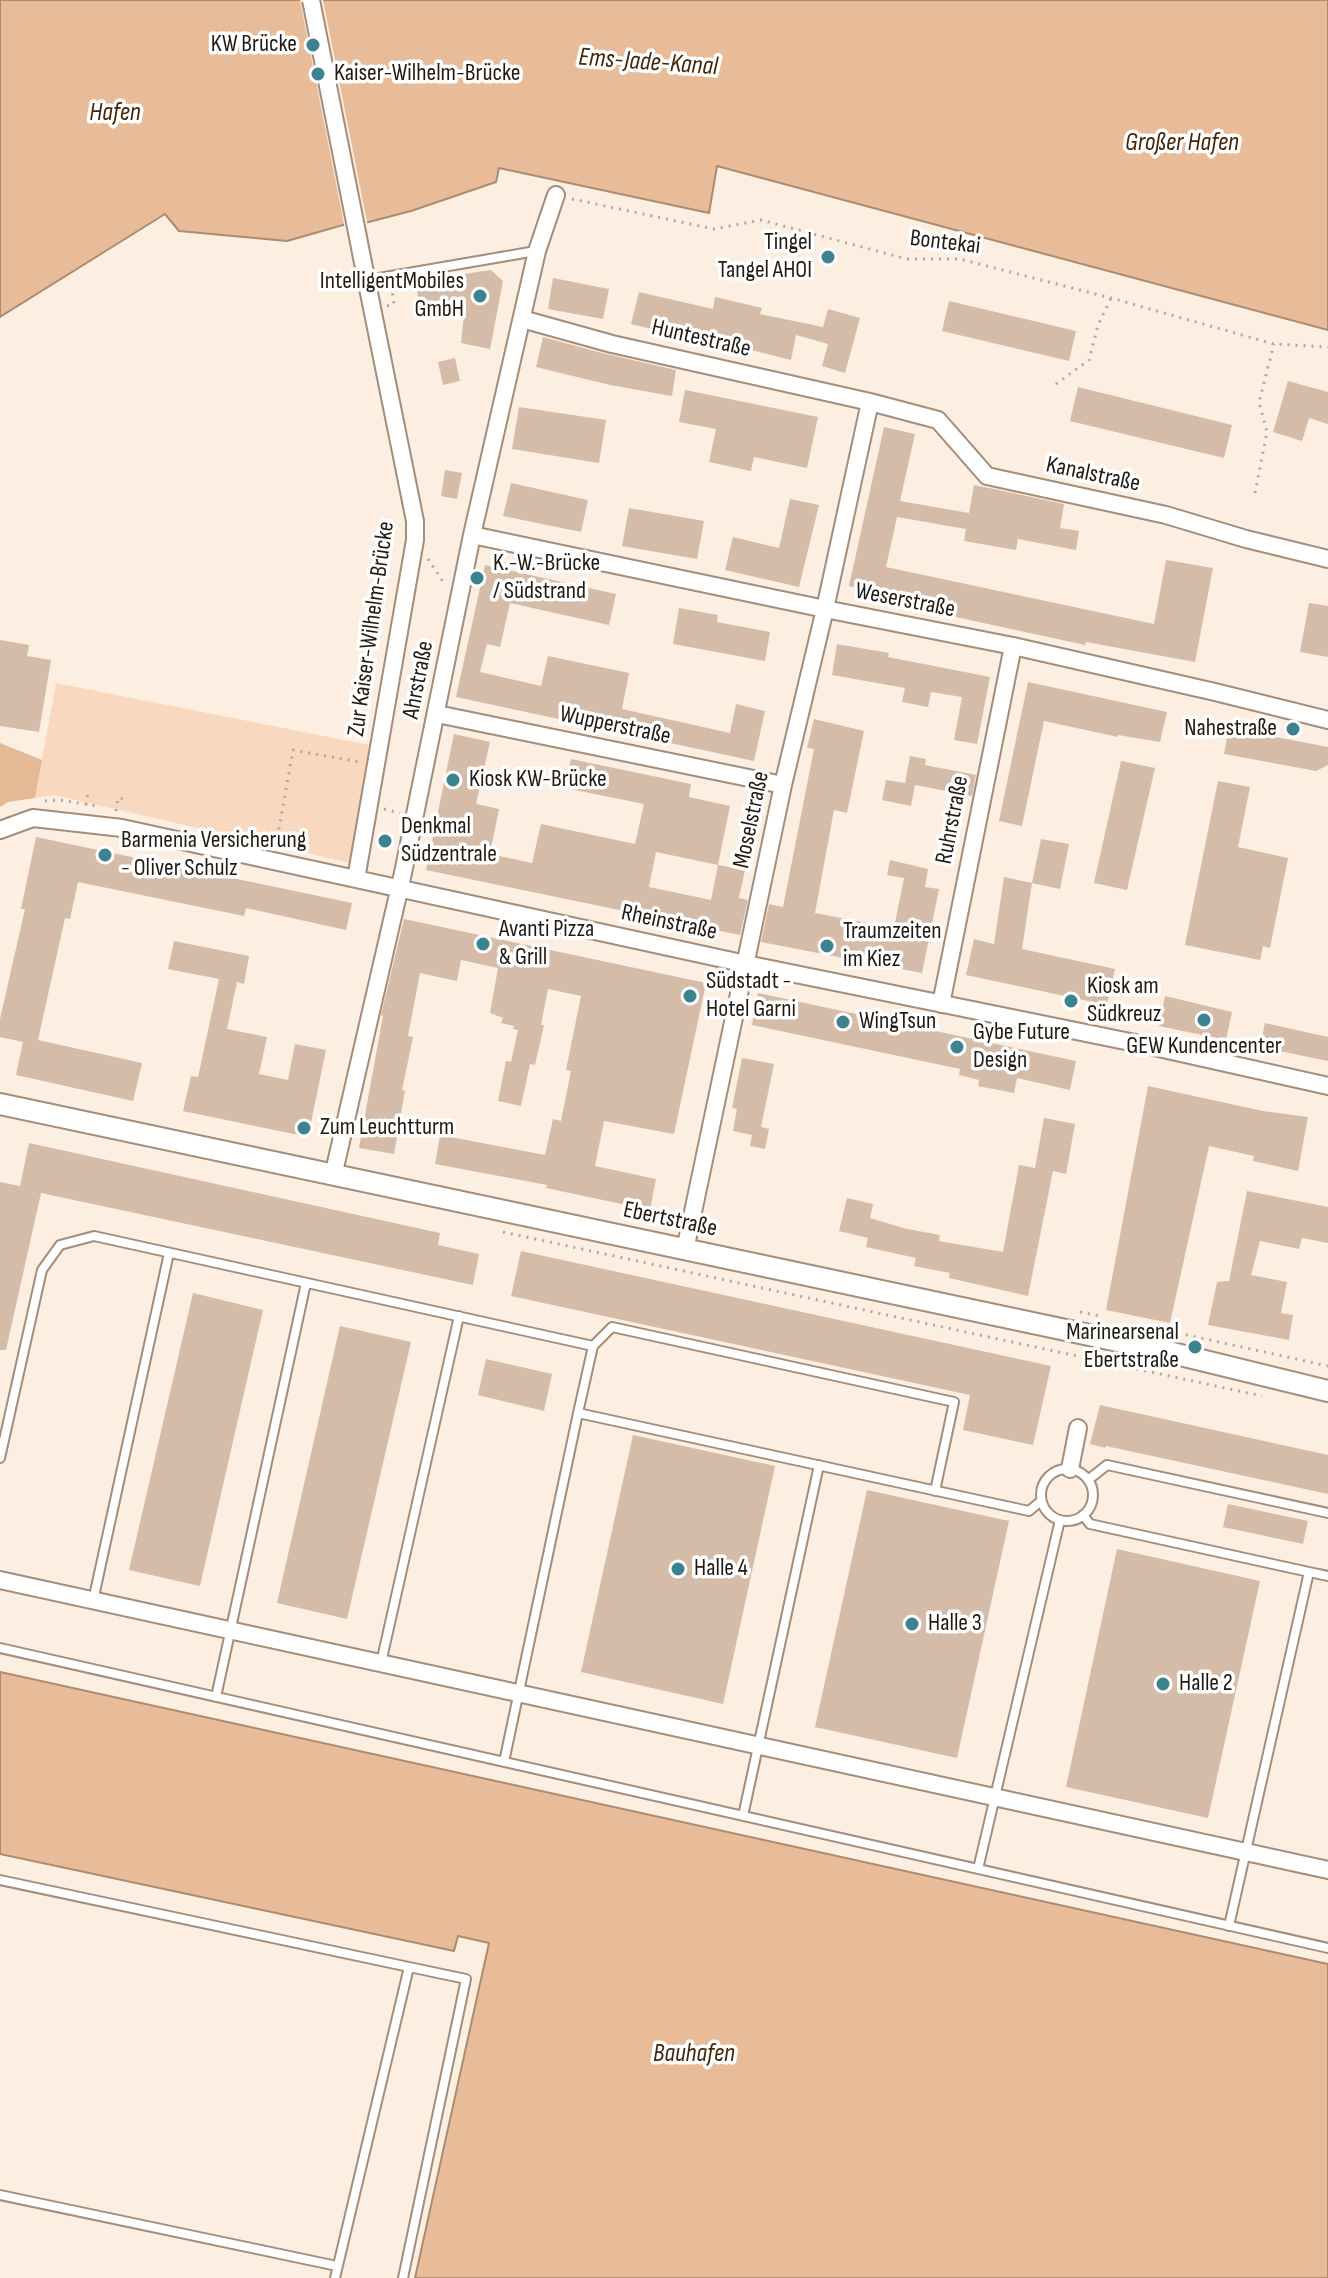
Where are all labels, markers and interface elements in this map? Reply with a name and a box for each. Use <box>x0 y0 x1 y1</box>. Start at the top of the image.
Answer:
place label: KW Brücke <box>211 31 297 59</box>
marker: KW Brücke <box>304 36 322 54</box>
water label: Ems-Jade-Kanal <box>577 43 719 83</box>
place label: Kaiser-Wilhelm-Brücke <box>334 60 520 88</box>
marker: Kaiser-Wilhelm-Brücke <box>309 65 327 83</box>
water label: Hafen <box>89 97 141 129</box>
water label: Großer Hafen <box>1125 127 1239 159</box>
street label: Bontekai <box>908 224 982 262</box>
place label: Tingel Tangel AHOI <box>718 229 812 285</box>
marker: Tingel Tangel AHOI <box>819 248 837 266</box>
place label: IntelligentMobiles GmbH <box>320 268 464 324</box>
marker: IntelligentMobiles GmbH <box>471 287 489 305</box>
street label: Huntestraße <box>649 314 753 364</box>
street label: Kanalstraße <box>1043 451 1143 499</box>
street label: Zur Kaiser-Wilhelm-Brücke <box>343 520 401 738</box>
place label: K.-W.-Brücke / Südstrand <box>493 550 600 606</box>
marker: K.-W.-Brücke / Südstrand <box>468 569 486 587</box>
street label: Weserstraße <box>853 577 957 625</box>
street label: Ahrstraße <box>397 639 441 721</box>
street label: Wupperstraße <box>557 700 673 752</box>
place label: Nahestraße <box>1184 715 1277 743</box>
marker: Nahestraße <box>1284 720 1302 738</box>
place label: Kiosk KW-Brücke <box>469 766 607 794</box>
street label: Moselstraße <box>728 769 776 871</box>
marker: Kiosk KW-Brücke <box>444 771 462 789</box>
street label: Ruhrstraße <box>930 773 976 867</box>
place label: Denkmal Südzentrale <box>401 813 497 869</box>
place label: Barmenia Versicherung - Oliver Schulz <box>121 827 306 883</box>
marker: Denkmal Südzentrale <box>376 832 394 850</box>
marker: Barmenia Versicherung - Oliver Schulz <box>96 846 114 864</box>
street label: Rheinstraße <box>619 899 719 947</box>
place label: Avanti Pizza & Grill <box>499 916 594 972</box>
place label: Traumzeiten im Kiez <box>843 918 942 974</box>
marker: Avanti Pizza & Grill <box>474 935 492 953</box>
marker: Traumzeiten im Kiez <box>818 937 836 955</box>
place label: Südstadt - Hotel Garni <box>706 968 796 1024</box>
place label: Kiosk am Südkreuz <box>1087 973 1161 1029</box>
marker: Südstadt - Hotel Garni <box>681 987 699 1005</box>
marker: Kiosk am Südkreuz <box>1062 992 1080 1010</box>
place label: WingTsun <box>859 1008 936 1036</box>
marker: GEW Kundencenter <box>1195 1011 1213 1029</box>
marker: WingTsun <box>834 1013 852 1031</box>
place label: Gybe Future Design <box>973 1019 1070 1075</box>
place label: GEW Kundencenter <box>1126 1033 1282 1061</box>
marker: Gybe Future Design <box>948 1038 966 1056</box>
place label: Zum Leuchtturm <box>320 1114 454 1142</box>
marker: Zum Leuchtturm <box>295 1119 313 1137</box>
street label: Ebertstraße <box>620 1196 720 1244</box>
place label: Marinearsenal Ebertstraße <box>1066 1319 1179 1375</box>
marker: Marinearsenal Ebertstraße <box>1186 1338 1204 1356</box>
place label: Halle 4 <box>694 1555 748 1583</box>
marker: Halle 4 <box>669 1560 687 1578</box>
place label: Halle 3 <box>928 1610 982 1638</box>
marker: Halle 3 <box>903 1615 921 1633</box>
place label: Halle 2 <box>1179 1670 1233 1698</box>
marker: Halle 2 <box>1154 1675 1172 1693</box>
water label: Bauhafen <box>653 2038 735 2070</box>

